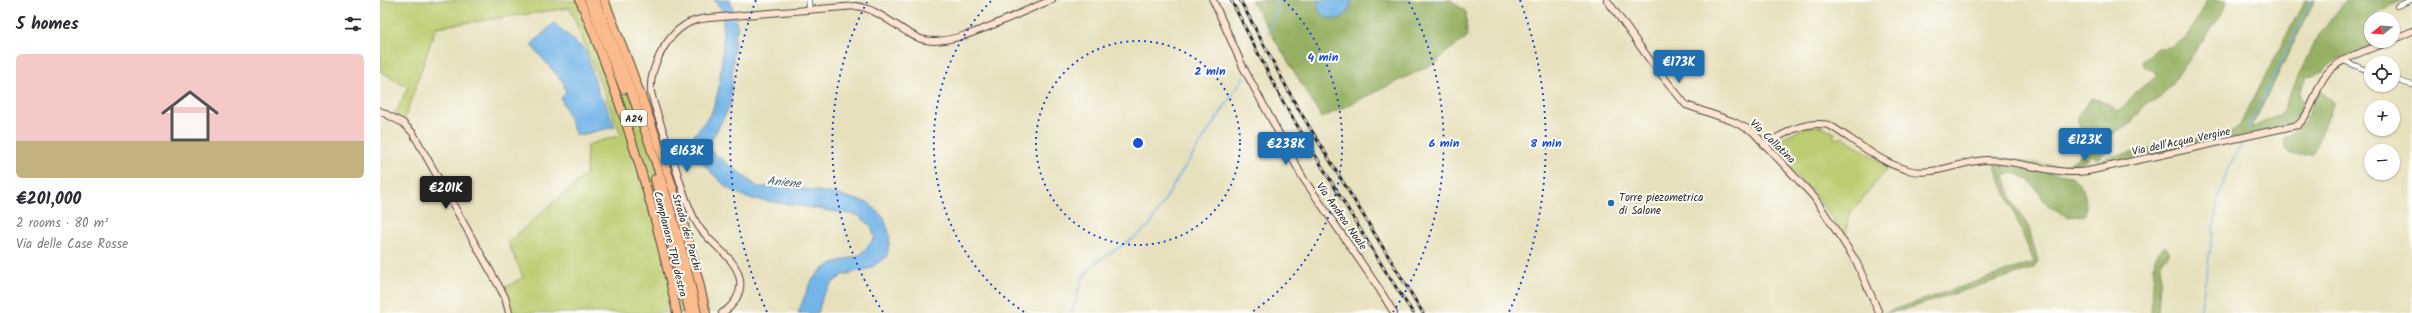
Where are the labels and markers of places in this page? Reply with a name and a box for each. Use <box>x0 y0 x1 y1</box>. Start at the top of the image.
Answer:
pin: €173K <box>1651 50 1707 84</box>
pin: €123K <box>2057 128 2113 162</box>
pin: €238K <box>1258 132 1314 166</box>
centre of rings <box>1131 136 1145 150</box>
pin: €163K <box>659 139 715 173</box>
pin: €201K <box>418 176 474 210</box>
place label: Torre piezometrica di Salone <box>1619 189 1703 220</box>
marker: Torre piezometrica di Salone <box>1606 198 1616 208</box>

